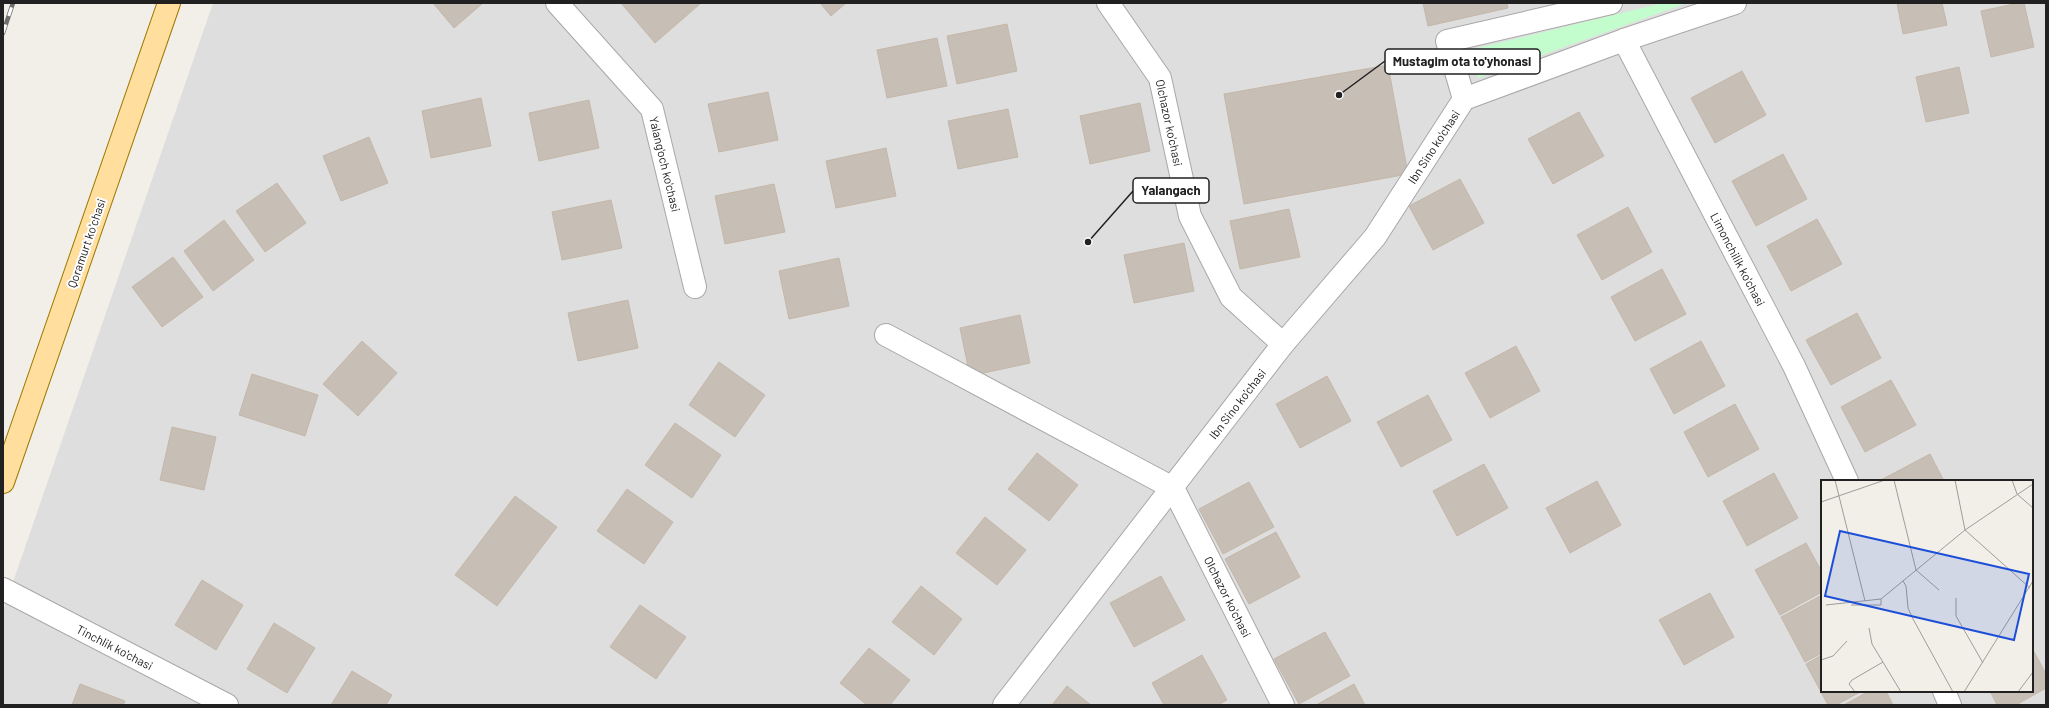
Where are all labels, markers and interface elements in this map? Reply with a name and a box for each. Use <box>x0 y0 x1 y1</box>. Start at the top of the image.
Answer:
callout: Mustagim ota to'yhonasi <box>1385 49 1540 74</box>
text: Mustagim ota to'yhonasi <box>1393 53 1531 69</box>
street label: Olchazor ko'chasi <box>1153 78 1186 167</box>
street label: Ibn Sino ko'chasi <box>1404 107 1462 186</box>
street label: Yalang'och ko'chasi <box>647 115 684 213</box>
callout: Yalangach <box>1133 178 1209 203</box>
text: Yalangach <box>1141 182 1201 198</box>
street label: Qoramurt koʻchasi <box>64 197 108 289</box>
street label: Limonchilik ko'chasi <box>1708 210 1768 308</box>
street label: Ibn Sino ko'chasi <box>1206 366 1268 441</box>
inset map <box>1821 480 2033 692</box>
street label: Olchazor ko'chasi <box>1202 554 1254 639</box>
street label: Tinchlik ko'chasi <box>74 621 155 672</box>

